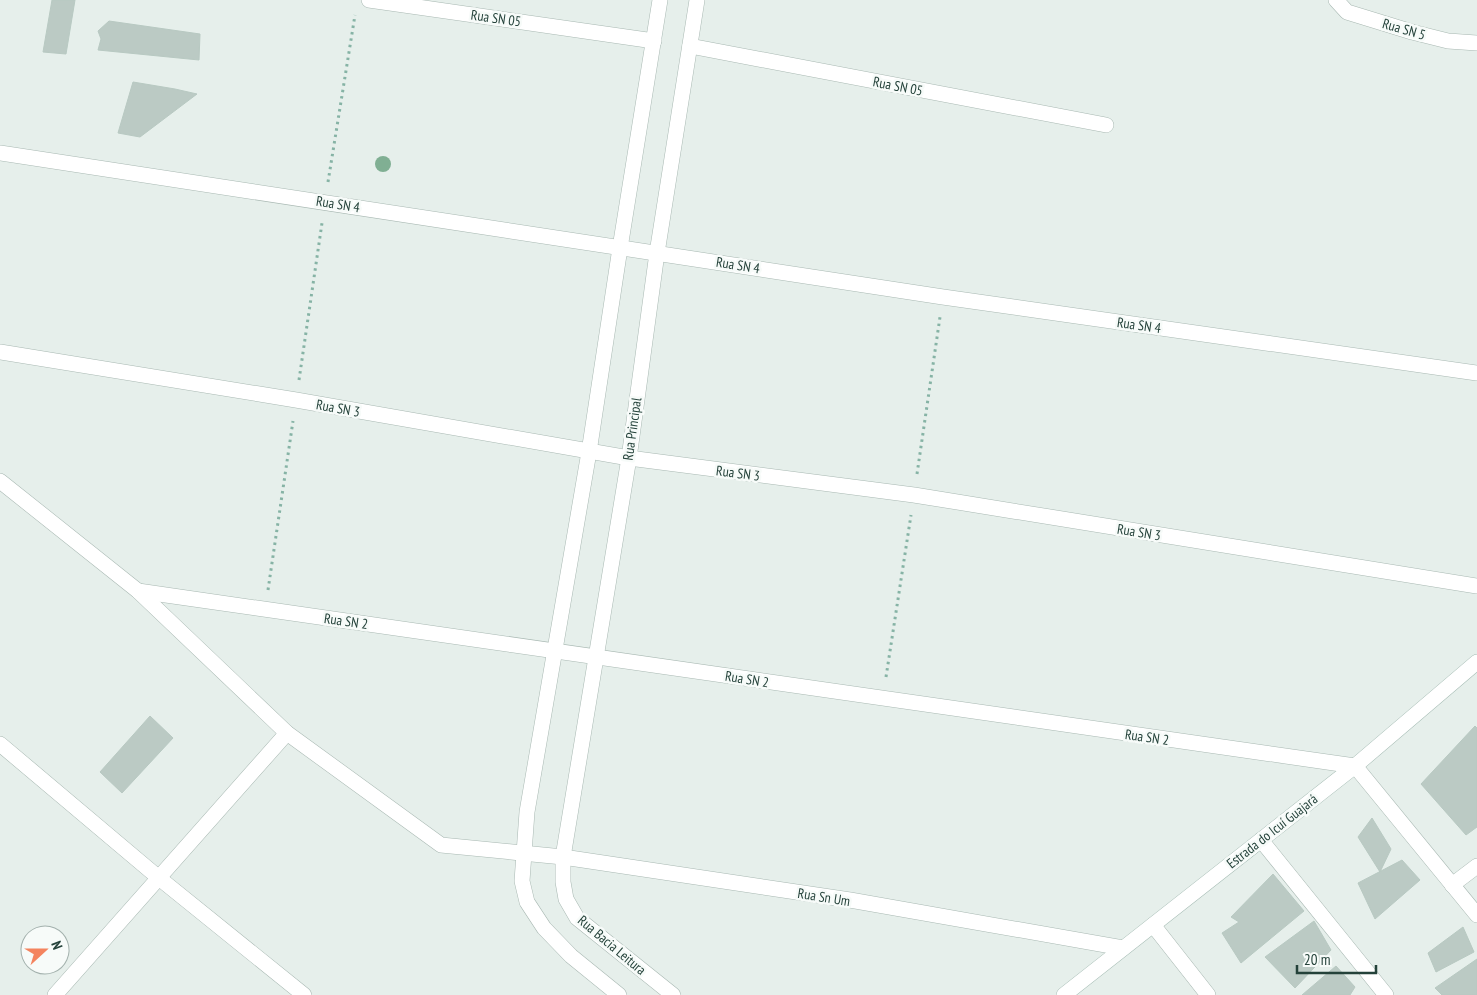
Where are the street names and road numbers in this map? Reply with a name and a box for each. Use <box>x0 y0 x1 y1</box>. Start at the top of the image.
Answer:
street label: Rua SN 05 <box>470 6 522 30</box>
street label: Rua SN 5 <box>1380 14 1428 44</box>
street label: Rua SN 05 <box>872 72 924 100</box>
street label: Rua SN 4 <box>315 192 362 216</box>
street label: Rua SN 4 <box>715 253 762 277</box>
street label: Rua SN 4 <box>1116 313 1163 337</box>
street label: Rua SN 3 <box>315 395 361 421</box>
street label: Rua Principal <box>619 396 645 462</box>
street label: Rua SN 3 <box>715 461 761 485</box>
street label: Rua SN 3 <box>1116 520 1162 544</box>
street label: Rua SN 2 <box>323 609 369 633</box>
street label: Rua SN 2 <box>724 667 770 691</box>
street label: Rua SN 2 <box>1124 725 1170 749</box>
street label: Estrada do Icuí Guajará <box>1223 790 1321 872</box>
street label: Rua Sn Um <box>796 884 852 910</box>
street label: Rua Bacia Leitura <box>574 911 650 979</box>

